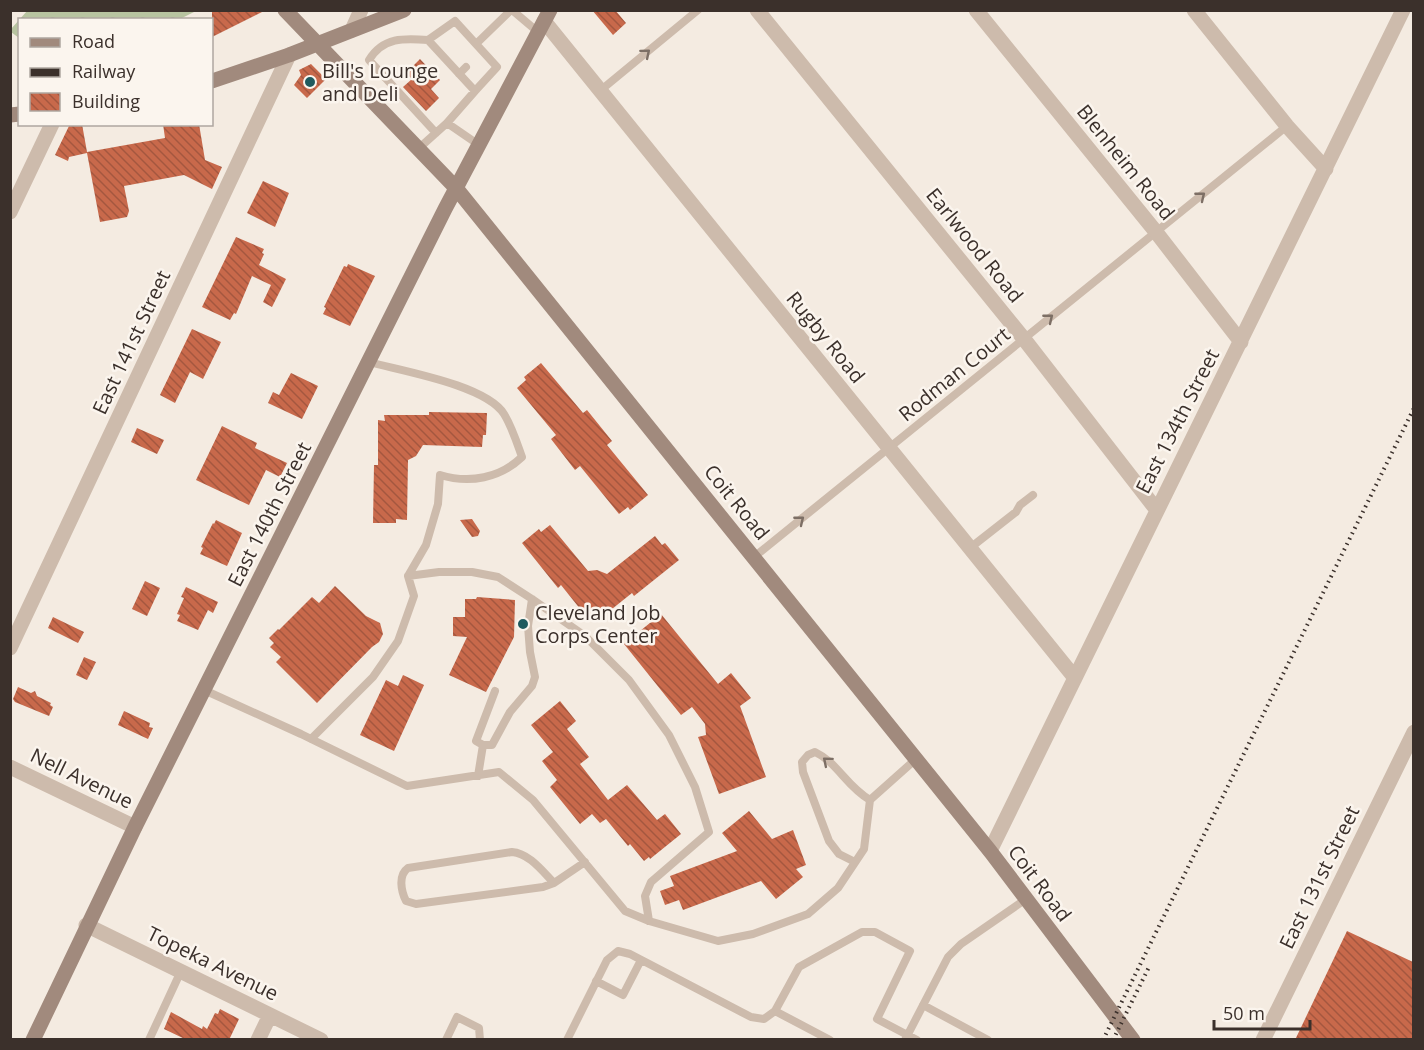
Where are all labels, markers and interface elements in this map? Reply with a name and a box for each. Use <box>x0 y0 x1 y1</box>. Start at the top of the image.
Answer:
legend <box>18 18 213 126</box>
text: Road <box>72 29 115 53</box>
one-way arrow <box>639 49 650 60</box>
place label: Bill's Lounge and Deli <box>322 57 438 107</box>
text: Railway <box>72 59 136 83</box>
marker: Bill's Lounge and Deli <box>303 75 317 89</box>
text: Building <box>72 89 140 113</box>
street label: Blenheim Road <box>1071 99 1181 225</box>
street label: Earlwood Road <box>920 182 1030 308</box>
one-way arrow <box>1194 192 1205 203</box>
street label: East 141st Street <box>86 266 176 418</box>
street label: Rugby Road <box>781 286 871 388</box>
one-way arrow <box>1042 315 1053 326</box>
street label: Rodman Court <box>893 321 1015 427</box>
street label: East 134th Street <box>1129 344 1225 498</box>
street label: East 140th Street <box>221 437 317 591</box>
street label: Coit Road <box>698 459 776 545</box>
one-way arrow <box>793 517 804 528</box>
place label: Cleveland Job Corps Center <box>535 599 661 649</box>
marker: Cleveland Job Corps Center <box>516 617 530 631</box>
street label: Nell Avenue <box>26 741 138 815</box>
one-way arrow <box>823 757 834 768</box>
street label: East 131st Street <box>1273 801 1365 953</box>
street label: Coit Road <box>1002 839 1078 927</box>
street label: Topeka Avenue <box>143 920 283 1006</box>
scale bar <box>1214 993 1310 1031</box>
text: 50 m <box>1223 1001 1265 1025</box>

